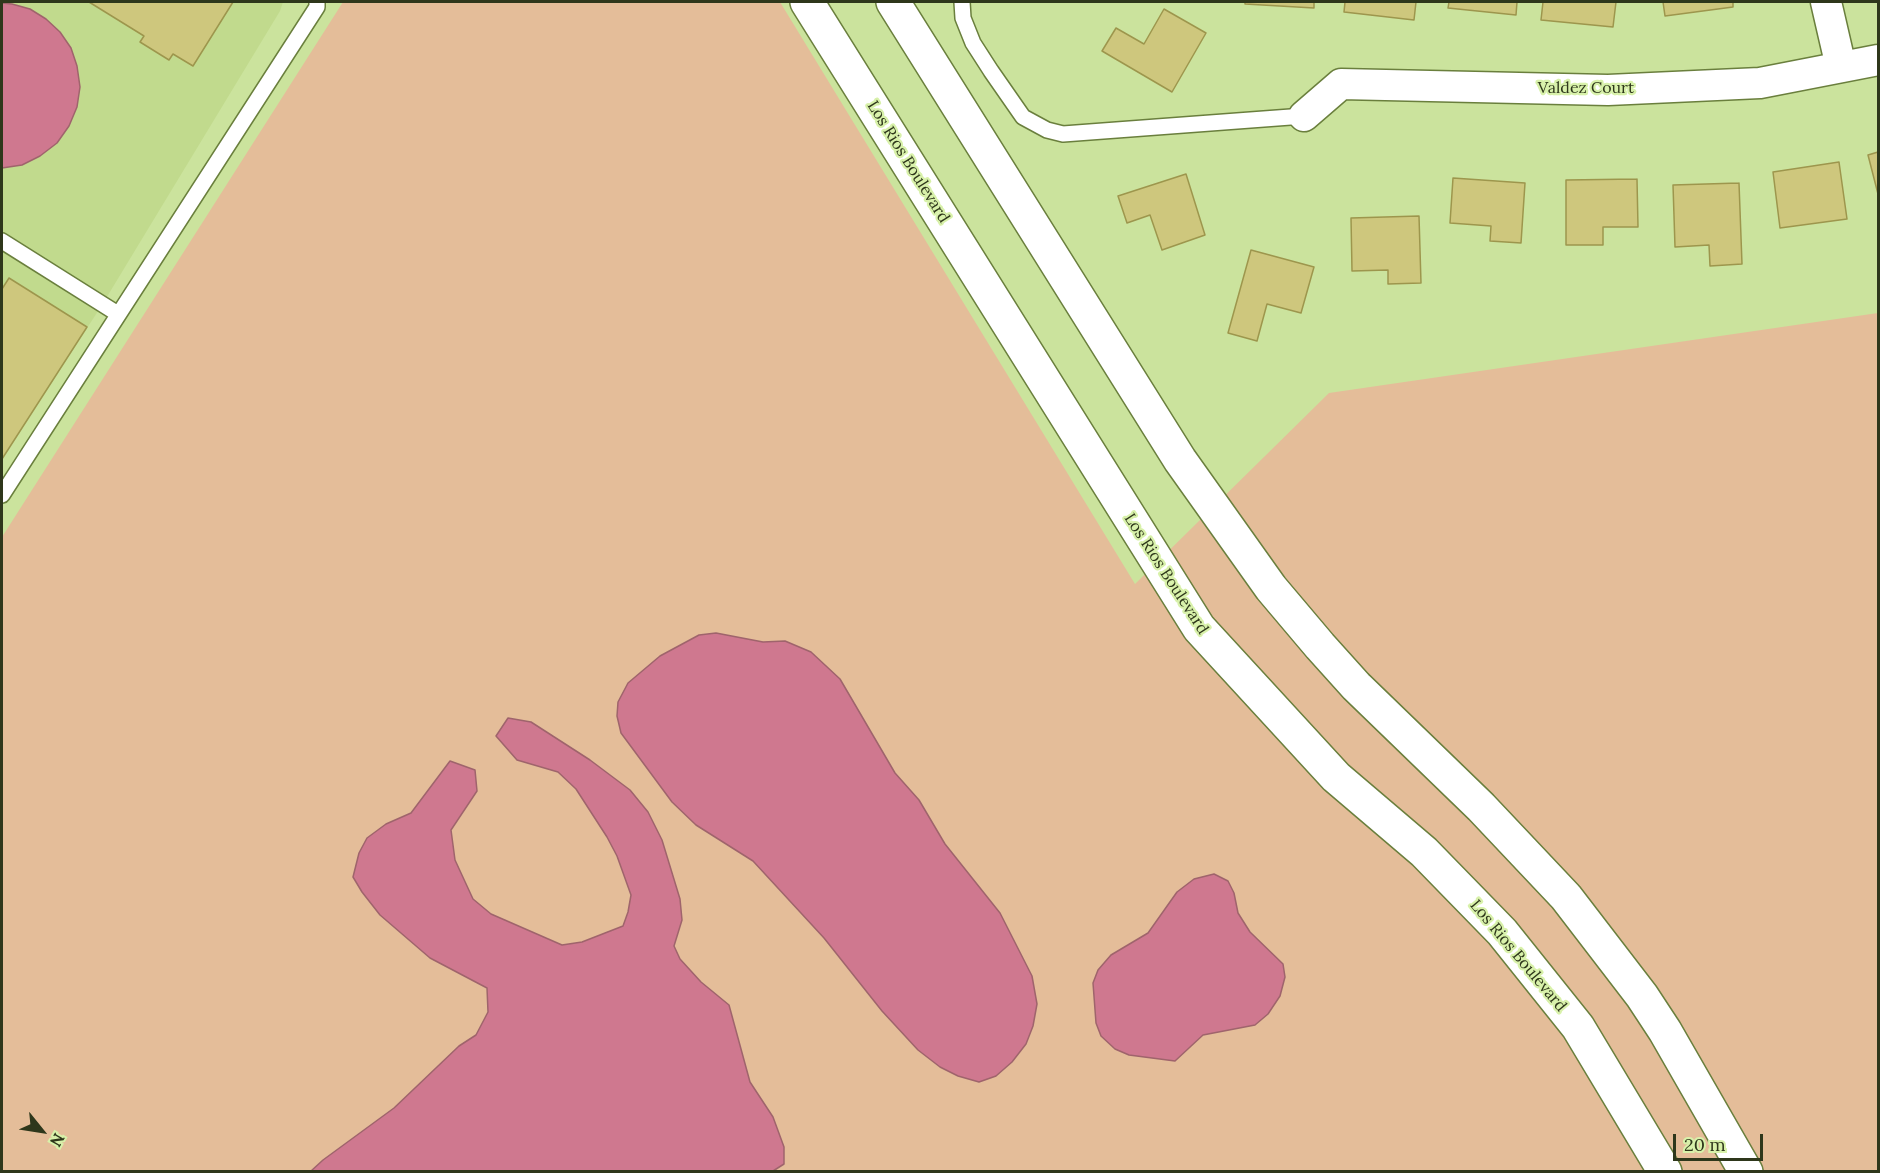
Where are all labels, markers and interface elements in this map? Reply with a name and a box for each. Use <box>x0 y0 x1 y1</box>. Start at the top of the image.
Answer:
street label: Valdez Court <box>1538 78 1634 98</box>
street label: Los Rios Boulevard <box>863 98 953 226</box>
street label: Los Rios Boulevard <box>1120 510 1212 638</box>
street label: Los Rios Boulevard <box>1466 896 1570 1016</box>
north arrow <box>12 1101 72 1161</box>
scale bar <box>1676 1122 1766 1160</box>
text: N <box>46 1130 69 1150</box>
text: 20 m <box>1684 1133 1726 1156</box>

